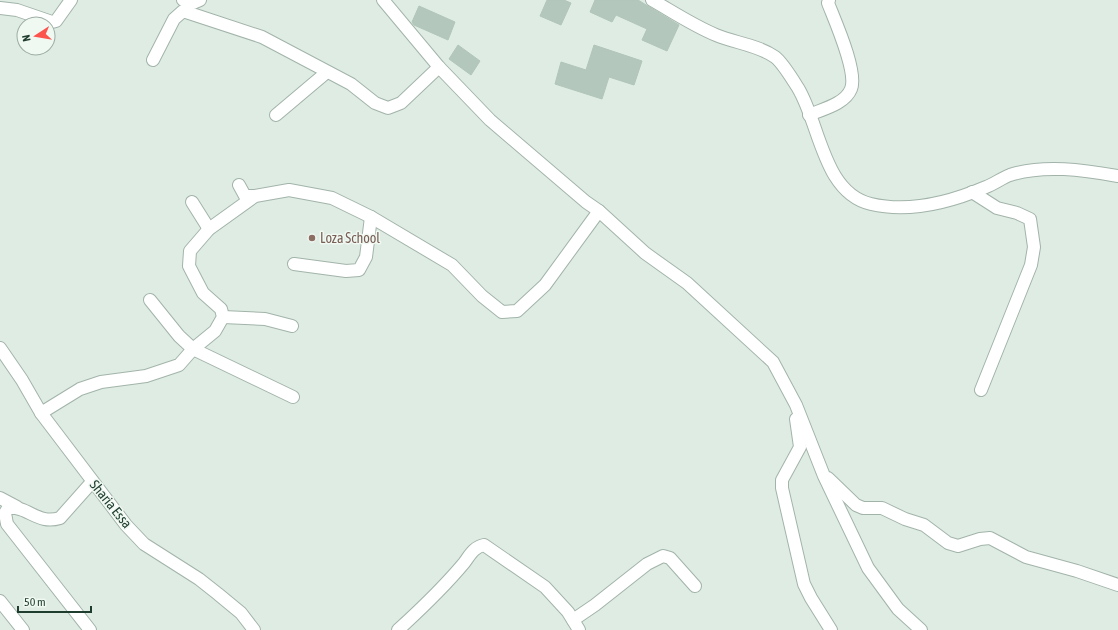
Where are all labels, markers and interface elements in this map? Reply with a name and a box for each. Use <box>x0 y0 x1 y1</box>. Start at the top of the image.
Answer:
north arrow <box>16 16 56 56</box>
text: N <box>20 34 33 43</box>
place label: Loza School <box>320 230 380 246</box>
marker: Loza School <box>307 233 317 243</box>
street label: Sharia Essa <box>87 477 135 531</box>
scale bar <box>18 588 91 614</box>
text: 50 m <box>24 595 46 609</box>

